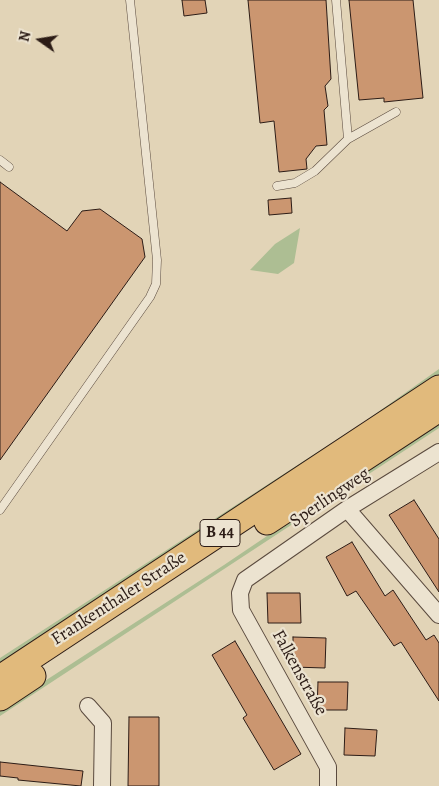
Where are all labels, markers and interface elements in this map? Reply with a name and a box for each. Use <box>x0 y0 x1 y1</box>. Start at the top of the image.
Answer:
north arrow <box>15 15 65 65</box>
text: N <box>14 29 35 44</box>
street label: Sperlingweg <box>286 463 374 533</box>
road number: B 44 <box>200 520 240 546</box>
street label: Frankenthaler Straße <box>48 547 190 651</box>
street label: Falkenstraße <box>267 626 331 720</box>

